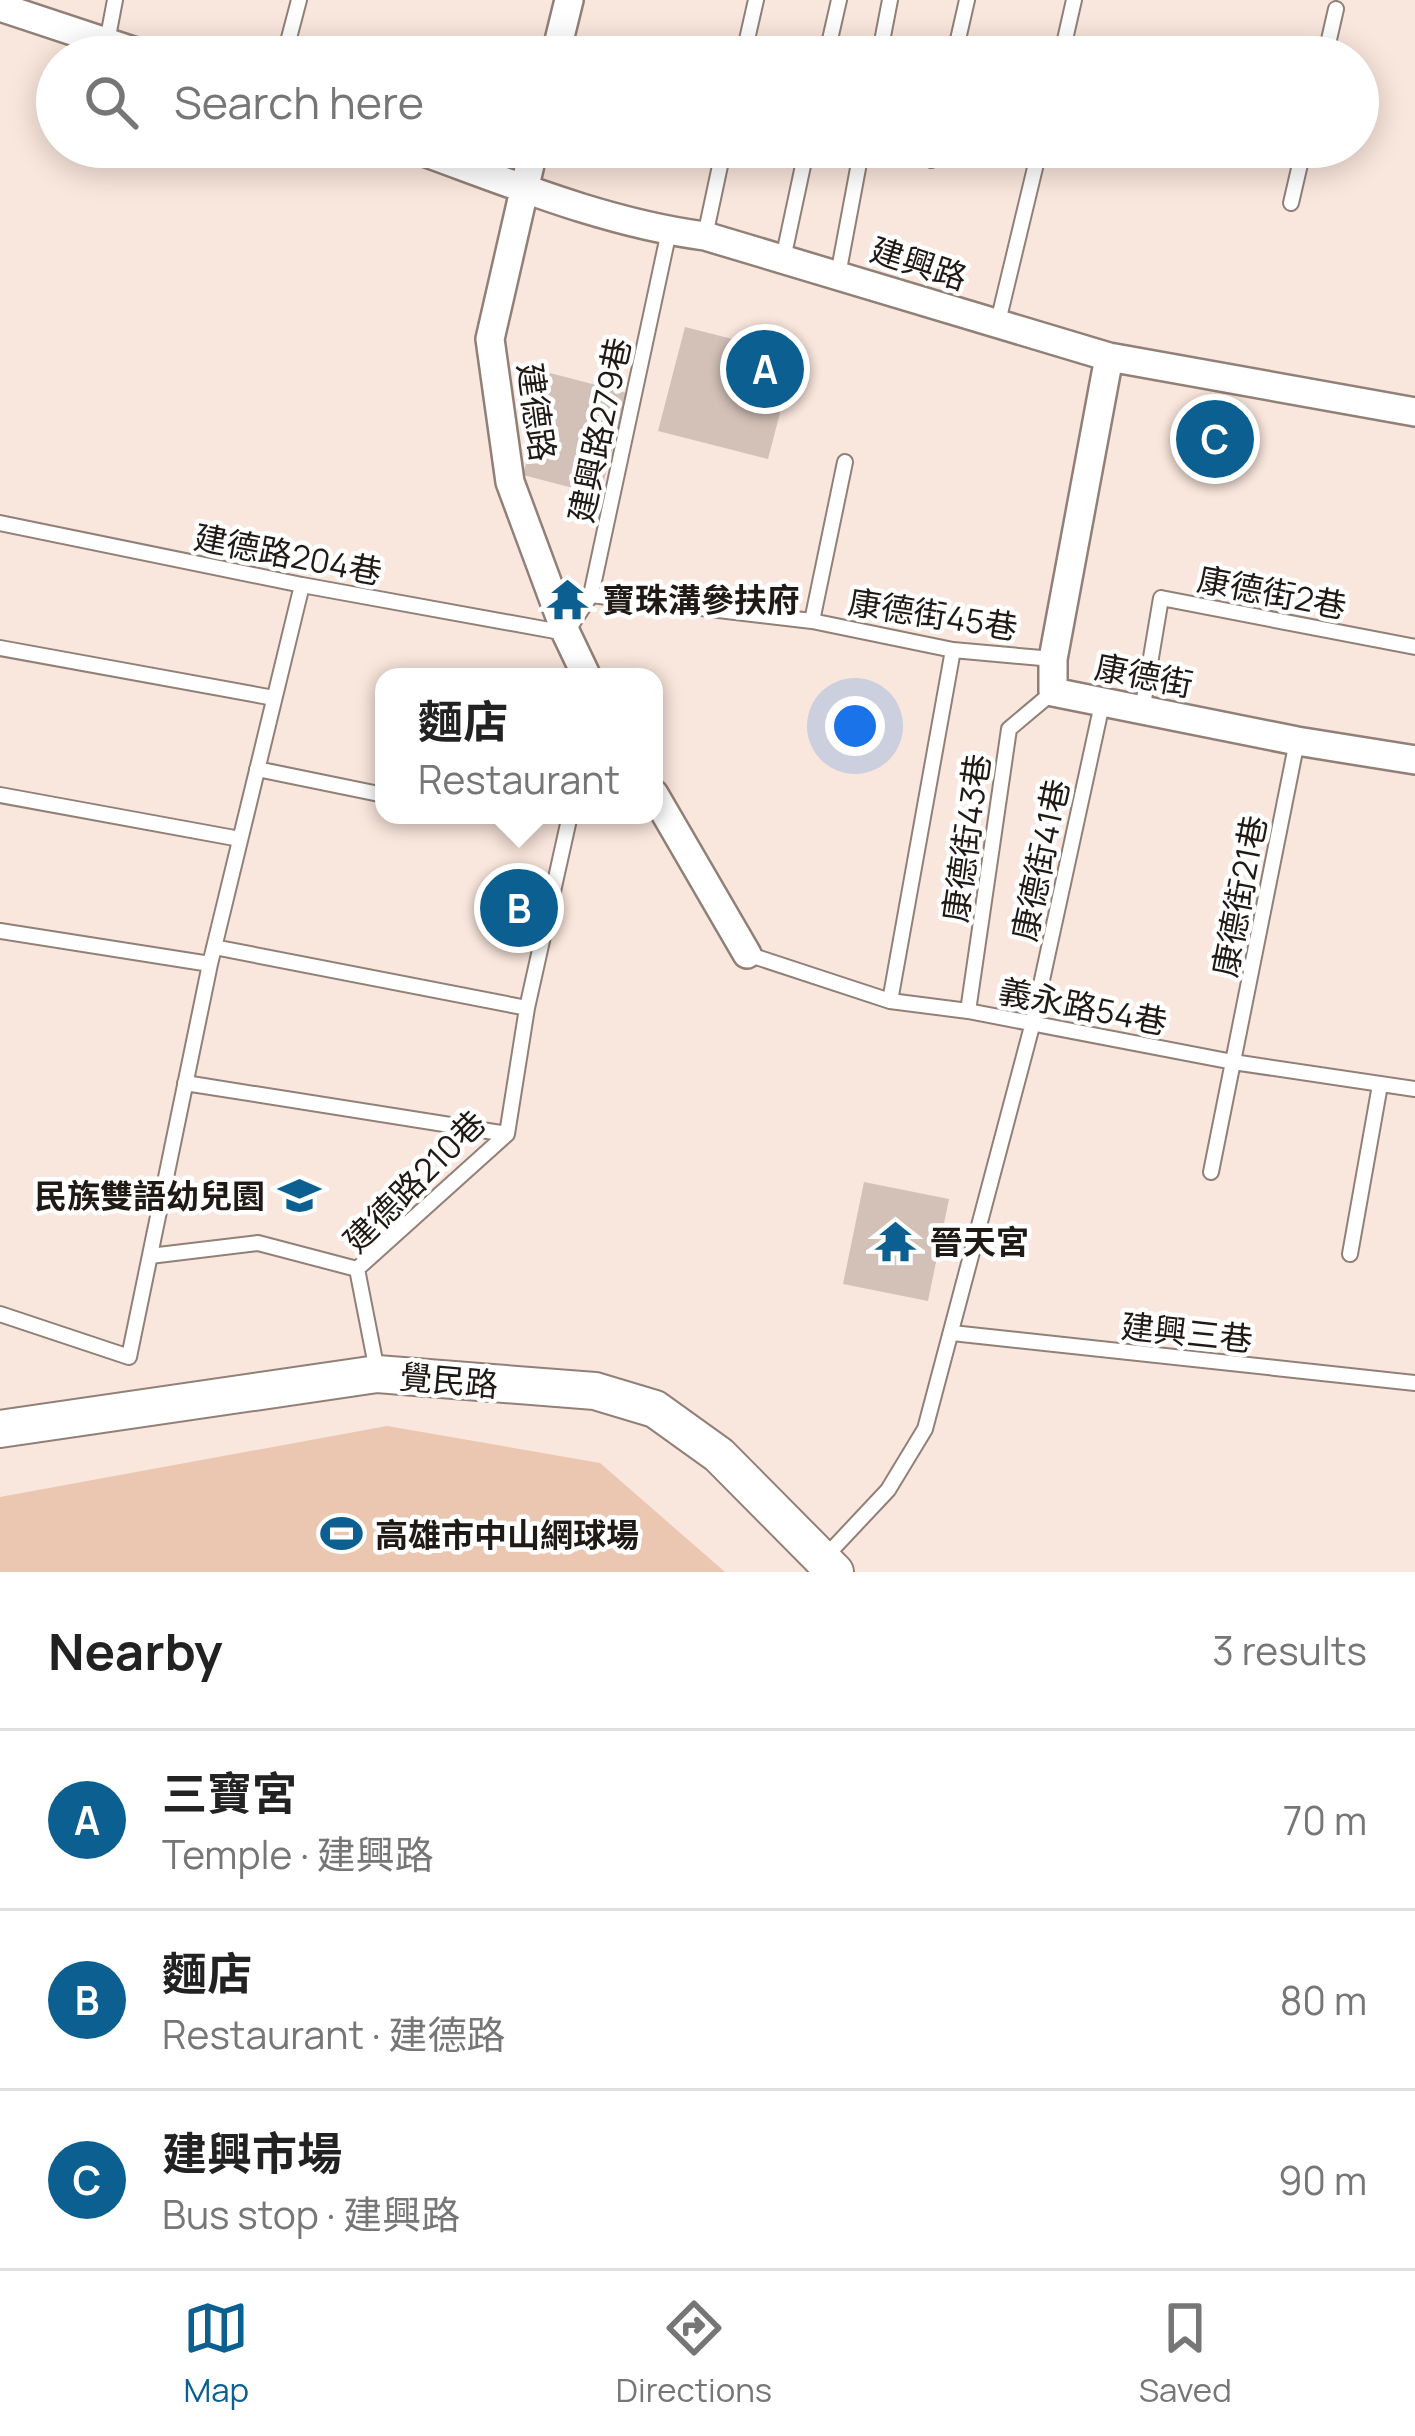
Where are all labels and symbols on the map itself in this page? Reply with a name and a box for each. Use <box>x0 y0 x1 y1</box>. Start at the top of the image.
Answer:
street label: 建興路 <box>865 226 973 300</box>
pin: A <box>726 324 804 414</box>
street label: 建興路279巷 <box>557 333 641 527</box>
street label: 建德路 <box>508 360 566 464</box>
pin: C <box>1176 394 1254 484</box>
street label: 建德路204巷 <box>190 514 386 594</box>
street label: 康德街2巷 <box>1194 556 1350 628</box>
temple icon: 寶珠溝參扶府 <box>545 576 591 622</box>
place label: 寶珠溝參扶府 <box>602 577 800 622</box>
street label: 康德街45巷 <box>845 578 1021 650</box>
street label: 康德街 <box>1091 643 1197 707</box>
your location <box>825 696 885 756</box>
street label: 康德街43巷 <box>932 751 1000 925</box>
street label: 康德街41巷 <box>1001 775 1079 945</box>
street label: 康德街21巷 <box>1201 811 1277 981</box>
pin: B <box>480 863 558 953</box>
street label: 義永路54巷 <box>995 968 1171 1044</box>
street label: 建德路210巷 <box>333 1100 495 1262</box>
school or university icon: 民族雙語幼兒園 <box>276 1172 322 1218</box>
place label: 民族雙語幼兒園 <box>34 1173 265 1218</box>
temple icon: 晉天宮 <box>873 1218 919 1264</box>
place label: 晉天宮 <box>930 1219 1029 1264</box>
street label: 建興三巷 <box>1119 1303 1255 1361</box>
street label: 覺民路 <box>398 1353 500 1407</box>
sports icon: 高雄市中山網球場 <box>318 1511 364 1557</box>
place label: 高雄市中山網球場 <box>375 1512 639 1557</box>

